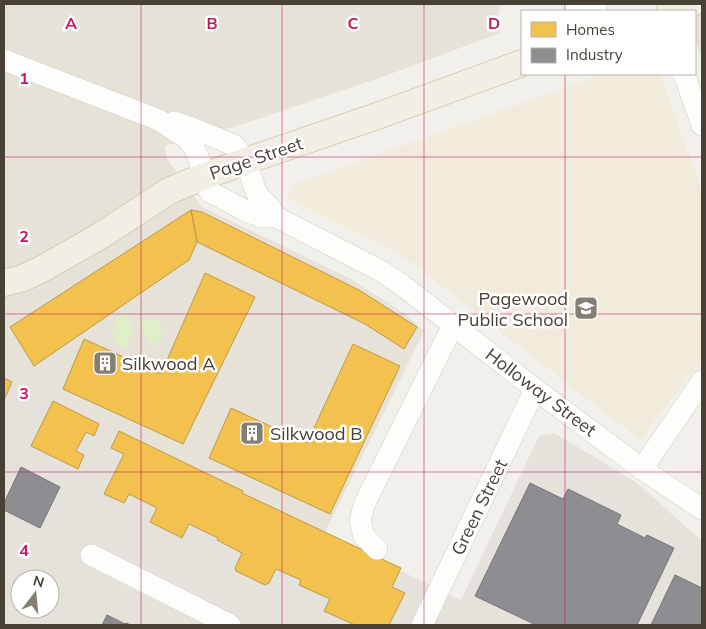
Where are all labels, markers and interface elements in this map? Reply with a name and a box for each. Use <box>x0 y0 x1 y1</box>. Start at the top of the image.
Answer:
legend <box>521 10 696 75</box>
text: A <box>65 13 77 33</box>
text: B <box>206 13 218 33</box>
text: C <box>348 13 359 33</box>
text: D <box>488 13 500 33</box>
text: Homes <box>566 20 615 39</box>
text: Industry <box>566 45 623 64</box>
text: 1 <box>19 68 29 88</box>
street label: Page Street <box>206 131 306 185</box>
text: 2 <box>19 226 29 246</box>
place label: Pagewood Public School <box>458 287 568 331</box>
school or university icon: Pagewood Public School <box>573 295 599 321</box>
street label: Holloway Street <box>481 343 601 441</box>
building icon: Silkwood A <box>92 350 118 376</box>
place label: Silkwood A <box>122 352 216 375</box>
text: 3 <box>19 383 29 403</box>
building icon: Silkwood B <box>239 420 265 446</box>
place label: Silkwood B <box>270 422 363 445</box>
street label: Green Street <box>446 455 512 559</box>
text: 4 <box>19 540 29 560</box>
north arrow <box>10 569 60 619</box>
text: N <box>31 571 46 592</box>

